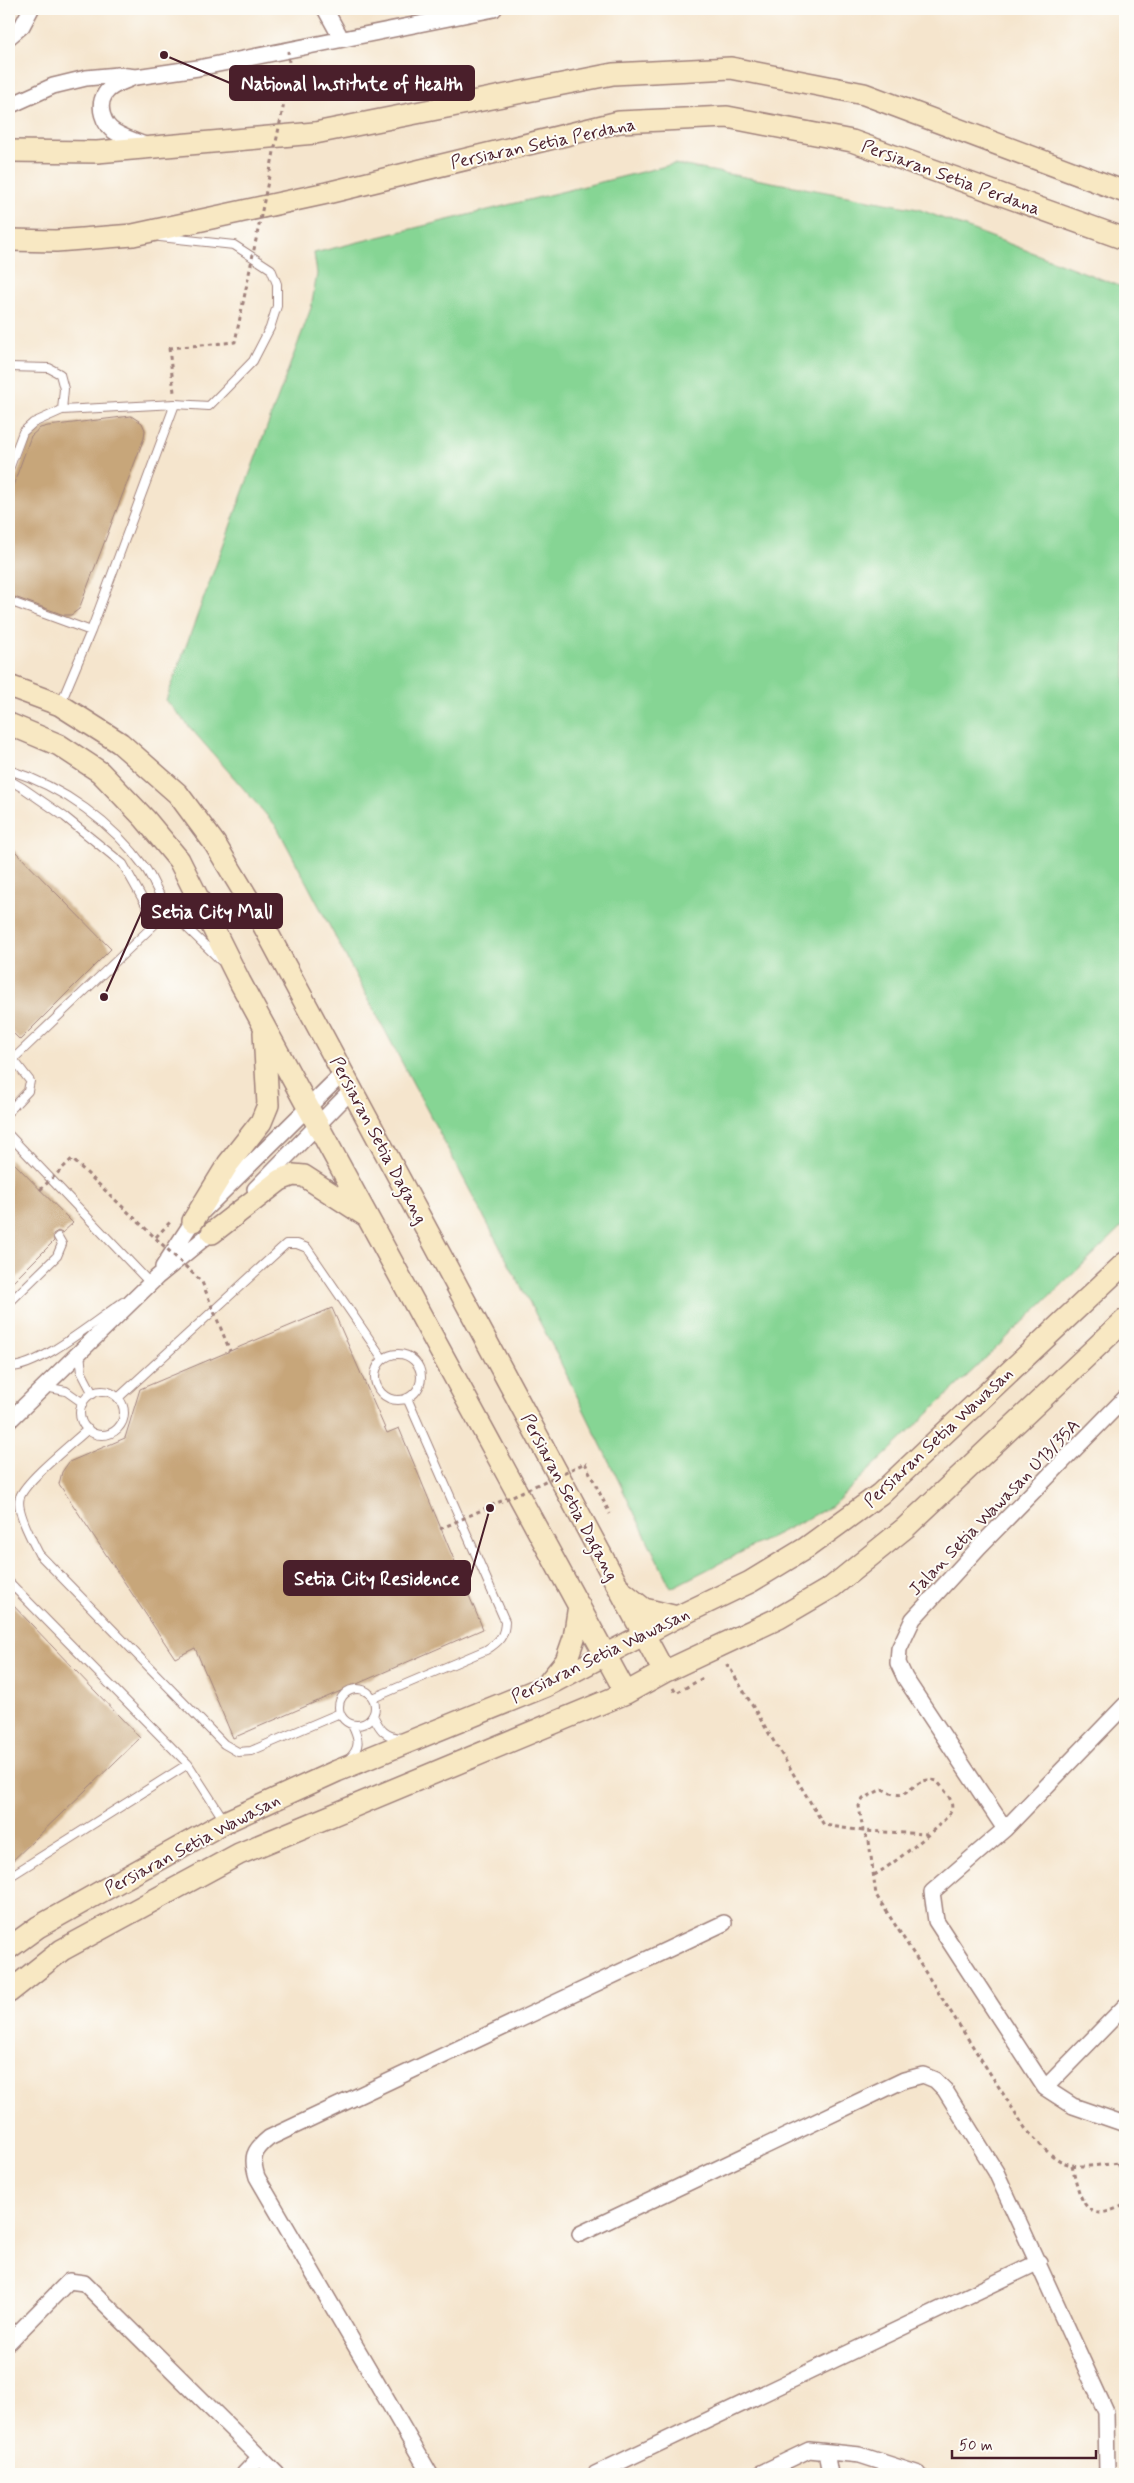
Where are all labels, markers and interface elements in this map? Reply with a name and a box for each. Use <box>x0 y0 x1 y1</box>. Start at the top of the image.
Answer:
callout: National Institute of Health <box>230 66 474 100</box>
text: National Institute of Health <box>241 72 463 97</box>
street label: Persiaran Setia Perdana <box>449 113 638 175</box>
street label: Persiaran Setia Perdana <box>858 134 1043 221</box>
callout: Setia City Mall <box>142 894 282 928</box>
text: Setia City Mall <box>152 900 273 925</box>
street label: Persiaran Setia Dagang <box>322 1053 432 1229</box>
street label: Persiaran Setia Wawasan <box>859 1362 1018 1513</box>
street label: Persiaran Setia Dagang <box>513 1410 623 1586</box>
street label: Jalan Setia Wawasan U13/35A <box>904 1414 1086 1601</box>
callout: Setia City Residence <box>284 1561 470 1595</box>
text: Setia City Residence <box>294 1567 461 1592</box>
street label: Persiaran Setia Wawasan <box>507 1602 694 1710</box>
street label: Persiaran Setia Wawasan <box>100 1788 285 1901</box>
scale bar <box>952 2428 1095 2460</box>
text: 50 m <box>959 2436 993 2456</box>

